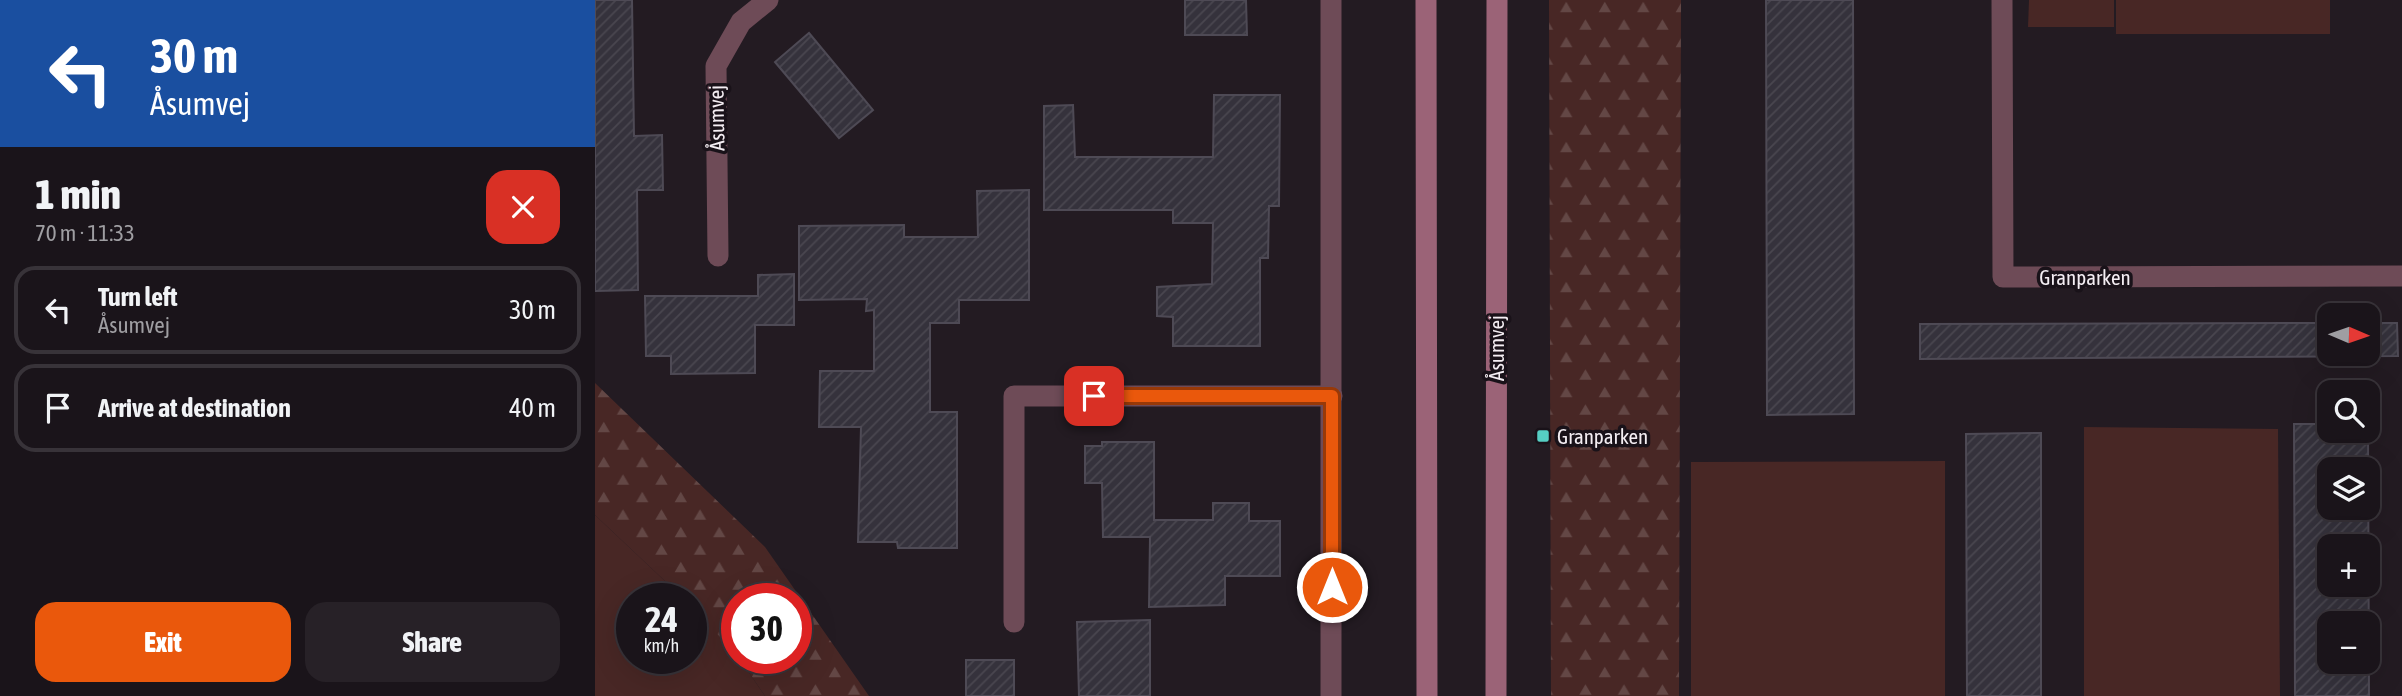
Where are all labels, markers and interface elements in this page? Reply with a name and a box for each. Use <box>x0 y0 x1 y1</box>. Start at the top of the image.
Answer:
text: 30 m <box>150 27 238 83</box>
icon: left <box>35 28 126 119</box>
text: Åsumvej <box>150 85 250 122</box>
street label: Åsumvej <box>703 85 729 151</box>
text: 1 min <box>35 170 121 218</box>
button: close <box>486 170 560 244</box>
text: 70 m · 11:33 <box>35 220 135 246</box>
street label: Granparken <box>2039 265 2131 289</box>
text: Turn left <box>98 282 178 312</box>
icon: left <box>39 291 77 329</box>
text: 30 m <box>509 295 556 325</box>
north arrow <box>2317 303 2380 366</box>
map controls <box>2317 303 2380 674</box>
text: Åsumvej <box>98 312 170 338</box>
street label: Åsumvej <box>1484 315 1508 381</box>
pin <box>1064 366 1124 426</box>
icon: arrive <box>1075 377 1113 415</box>
button: search <box>2317 380 2380 443</box>
icon: arrive <box>39 389 77 427</box>
text: Arrive at destination <box>98 393 291 423</box>
text: 40 m <box>509 393 556 423</box>
place label: Granparken <box>1557 424 1648 448</box>
marker: Granparken <box>1535 428 1551 444</box>
button: layers <box>2317 457 2380 520</box>
button: + <box>2317 534 2380 597</box>
position arrow <box>1295 550 1369 624</box>
speed limit sign: 30 <box>721 583 812 674</box>
text: 24 <box>645 599 678 639</box>
button: Exit <box>35 602 291 682</box>
button: Share <box>305 602 560 682</box>
button: − <box>2317 611 2380 674</box>
text: km/h <box>644 635 679 656</box>

